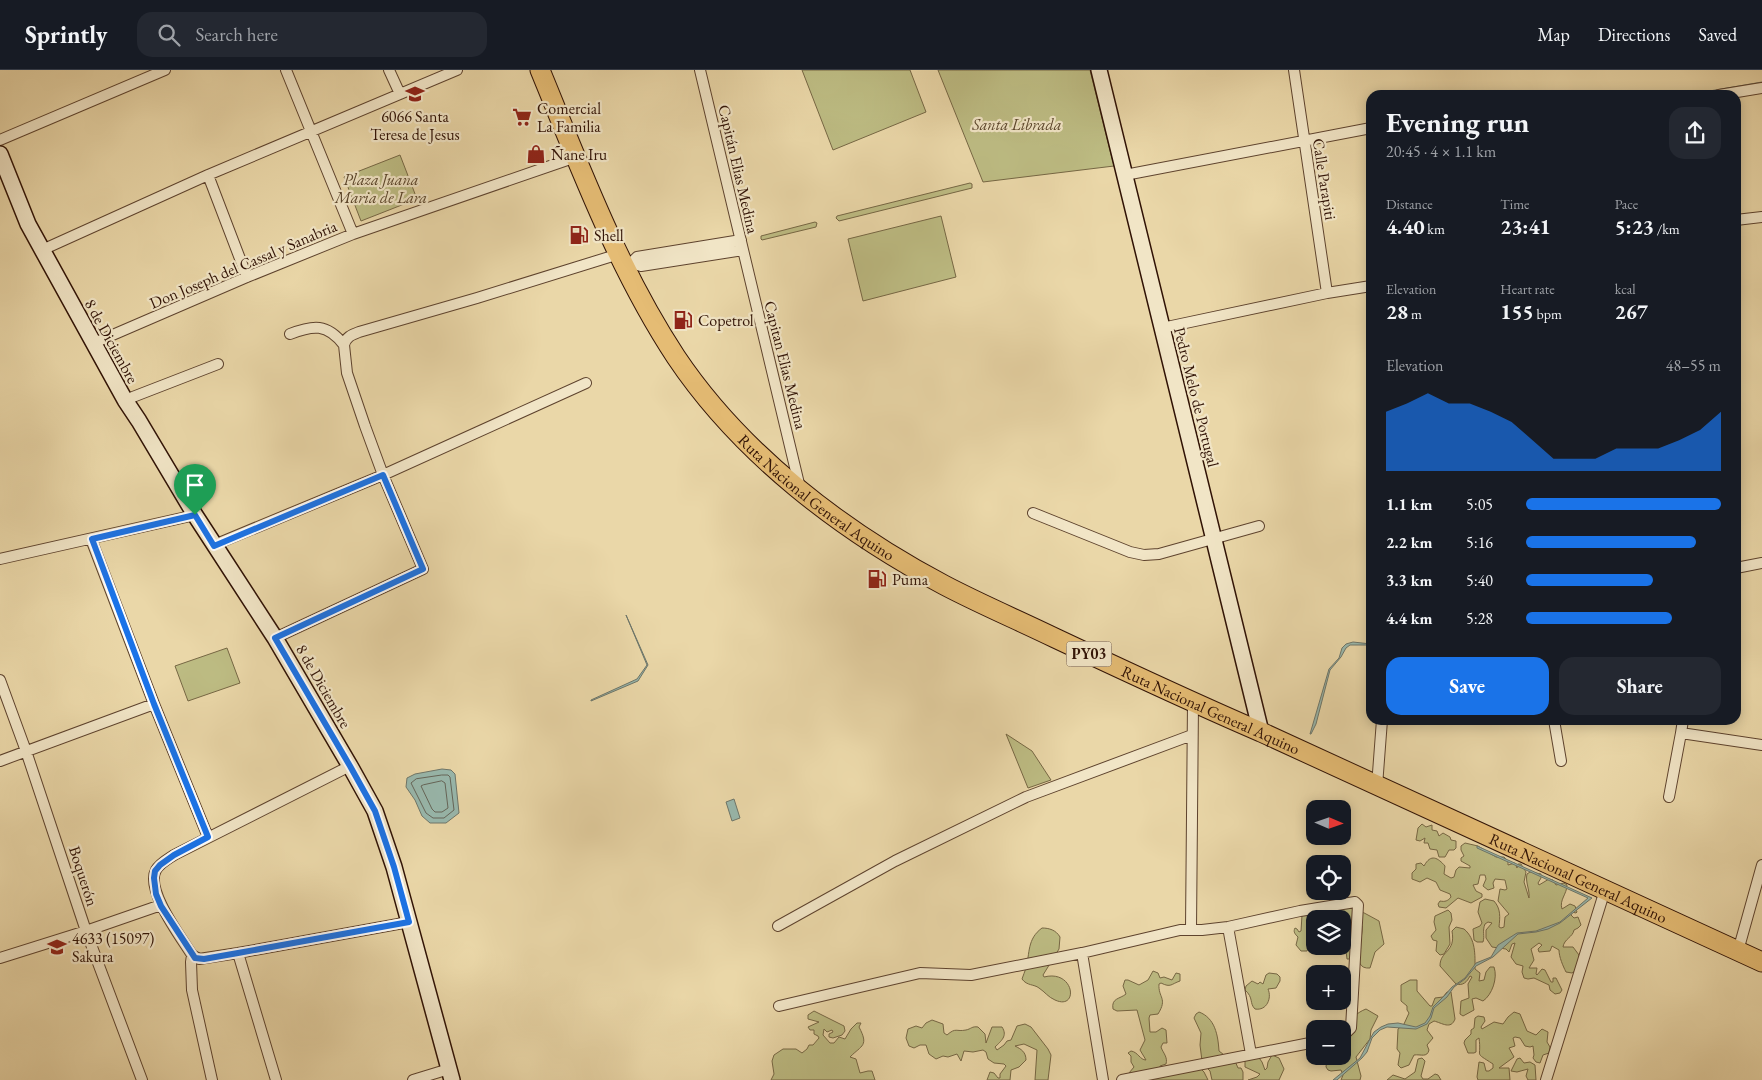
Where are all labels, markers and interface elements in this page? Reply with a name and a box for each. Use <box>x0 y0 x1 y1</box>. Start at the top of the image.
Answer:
search box <box>137 12 487 57</box>
text: Sprintly <box>25 19 107 50</box>
icon: search <box>155 21 183 49</box>
text: Search here <box>195 22 278 47</box>
text: Map <box>1538 23 1570 46</box>
text: Directions <box>1598 23 1670 46</box>
text: Saved <box>1698 23 1737 46</box>
school or university icon: 6066 Santa Teresa de Jesus <box>404 83 426 105</box>
place label: Comercial La Familia <box>537 98 601 137</box>
street label: Capitán Elias Medina <box>713 103 764 236</box>
text: Evening run <box>1386 104 1529 140</box>
place label: 6066 Santa Teresa de Jesus <box>370 106 460 145</box>
supermarket icon: Comercial La Familia <box>511 106 533 128</box>
button: share <box>1669 107 1721 159</box>
park label: Santa Librada <box>971 114 1062 135</box>
street label: Calle Parapiti <box>1308 137 1341 221</box>
text: 20:45 · 4 × 1.1 km <box>1386 141 1496 162</box>
shop icon: Ñane Iru <box>525 143 547 165</box>
place label: Ñane Iru <box>551 144 608 165</box>
park label: Plaza Juana Maria de Lara <box>334 169 427 208</box>
text: Distance <box>1386 195 1433 213</box>
text: Time <box>1500 195 1530 213</box>
text: Pace <box>1615 195 1638 213</box>
text: 4.40 <box>1386 213 1425 240</box>
text: 23:41 <box>1500 213 1551 240</box>
text: 5:23 <box>1615 213 1654 240</box>
street label: Don Joseph del Cassal y Sanabria <box>146 215 341 314</box>
text: km <box>1425 220 1445 238</box>
text: /km <box>1654 220 1680 238</box>
fuel station icon: Shell <box>568 224 590 246</box>
place label: Shell <box>594 225 624 246</box>
text: Elevation <box>1386 280 1436 298</box>
text: Heart rate <box>1500 280 1555 298</box>
text: kcal <box>1615 280 1636 298</box>
street label: 8 de Diciembre <box>80 295 143 387</box>
text: 28 <box>1386 298 1408 325</box>
text: 155 <box>1500 298 1534 325</box>
text: 267 <box>1615 298 1648 325</box>
street label: Capitan Elias Medina <box>759 299 812 432</box>
text: m <box>1408 305 1422 323</box>
text: bpm <box>1534 305 1562 323</box>
fuel station icon: Copetrol <box>672 309 694 331</box>
place label: Copetrol <box>698 310 754 331</box>
street label: Pedro Melo de Portugal <box>1169 325 1224 469</box>
text: Elevation <box>1386 355 1444 376</box>
text: 48–55 m <box>1666 355 1721 376</box>
street label: Ruta Nacional General Aquino <box>733 430 898 565</box>
pin <box>174 464 216 515</box>
icon: arrive <box>181 471 209 499</box>
text: 1.1 km <box>1386 494 1432 515</box>
text: 5:05 <box>1466 494 1493 515</box>
text: 2.2 km <box>1386 532 1432 553</box>
text: 5:16 <box>1466 532 1493 553</box>
fuel station icon: Puma <box>866 568 888 590</box>
place label: Puma <box>892 569 929 590</box>
text: 3.3 km <box>1386 570 1432 591</box>
text: 5:40 <box>1466 570 1493 591</box>
text: 4.4 km <box>1386 608 1432 629</box>
text: 5:28 <box>1466 608 1493 629</box>
street label: 8 de Diciembre <box>291 641 356 732</box>
road number: PY03 <box>1066 642 1112 666</box>
button: Save <box>1386 657 1549 715</box>
button: Share <box>1559 657 1721 715</box>
street label: Ruta Nacional General Aquino <box>1118 661 1303 759</box>
north arrow <box>1306 800 1351 845</box>
map controls <box>1306 800 1351 1065</box>
street label: Ruta Nacional General Aquino <box>1486 828 1670 928</box>
street label: Boquerón <box>64 843 103 909</box>
button: locate <box>1306 855 1351 900</box>
button: layers <box>1306 910 1351 955</box>
place label: 4633 (15097) Sakura <box>72 928 154 967</box>
school or university icon: 4633 (15097) Sakura <box>46 936 68 958</box>
button: + <box>1306 965 1351 1010</box>
button: − <box>1306 1020 1351 1065</box>

